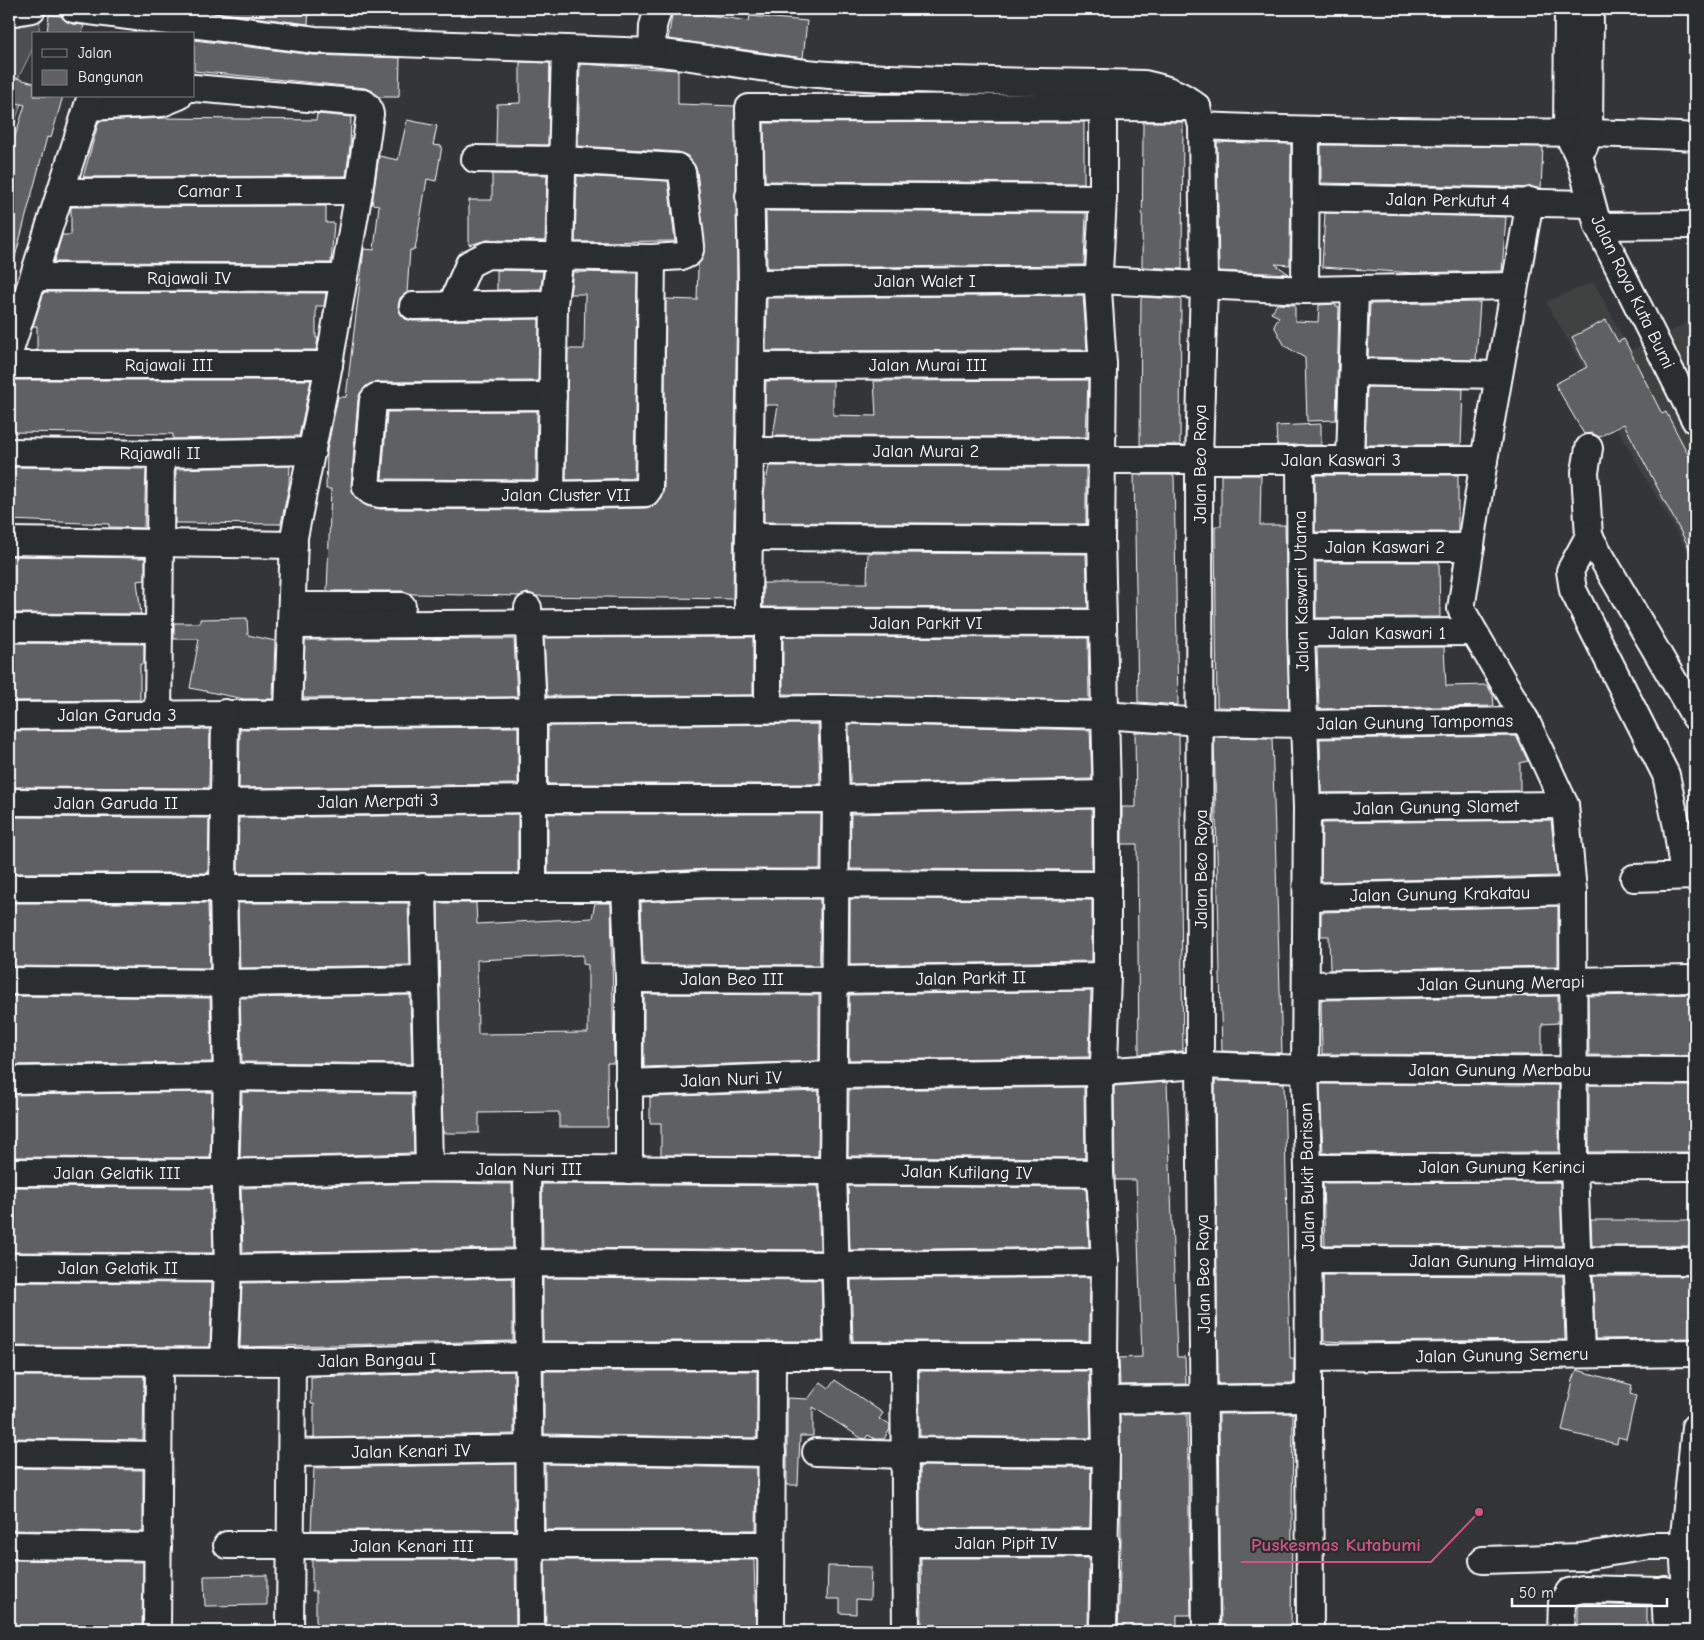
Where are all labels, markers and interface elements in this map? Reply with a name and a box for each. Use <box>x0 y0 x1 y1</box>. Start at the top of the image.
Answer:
legend <box>32 32 195 98</box>
text: Jalan <box>78 44 112 62</box>
text: Bangunan <box>78 68 143 86</box>
street label: Camar I <box>178 181 242 202</box>
street label: Jalan Perkutut 4 <box>1386 189 1510 212</box>
street label: Jalan Raya Kuta Bumi <box>1586 212 1679 372</box>
street label: Rajawali IV <box>147 268 231 289</box>
street label: Jalan Walet I <box>874 271 976 292</box>
street label: Rajawali III <box>125 355 213 376</box>
street label: Jalan Murai III <box>869 355 987 376</box>
street label: Jalan Beo Raya <box>1190 404 1211 524</box>
street label: Jalan Murai 2 <box>873 441 979 462</box>
street label: Rajawali II <box>119 443 201 464</box>
street label: Jalan Kaswari 3 <box>1281 450 1401 471</box>
street label: Jalan Cluster VII <box>502 485 630 506</box>
street label: Jalan Kaswari Utama <box>1290 510 1313 672</box>
street label: Jalan Kaswari 2 <box>1325 537 1445 558</box>
street label: Jalan Parkit VI <box>869 613 983 634</box>
street label: Jalan Kaswari 1 <box>1328 623 1446 644</box>
street label: Jalan Garuda 3 <box>57 705 177 726</box>
street label: Jalan Gunung Tampomas <box>1317 710 1513 735</box>
street label: Jalan Merpati 3 <box>317 790 439 813</box>
street label: Jalan Garuda II <box>54 793 178 814</box>
street label: Jalan Gunung Slamet <box>1353 796 1520 819</box>
street label: Jalan Beo Raya <box>1191 809 1212 929</box>
street label: Jalan Gunung Krakatau <box>1350 882 1530 907</box>
street label: Jalan Parkit II <box>916 967 1026 990</box>
street label: Jalan Beo III <box>680 969 784 990</box>
street label: Jalan Gunung Merapi <box>1417 972 1585 995</box>
street label: Jalan Gunung Merbabu <box>1409 1060 1591 1081</box>
street label: Jalan Nuri IV <box>680 1067 783 1092</box>
street label: Jalan Bukit Barisan <box>1296 1102 1319 1252</box>
street label: Jalan Gunung Kerinci <box>1419 1157 1585 1178</box>
street label: Jalan Nuri III <box>476 1159 582 1180</box>
street label: Jalan Kutilang IV <box>901 1161 1033 1184</box>
street label: Jalan Gelatik III <box>54 1163 180 1184</box>
street label: Jalan Beo Raya <box>1192 1214 1215 1334</box>
street label: Jalan Gunung Himalaya <box>1409 1251 1595 1272</box>
street label: Jalan Gelatik II <box>58 1258 178 1279</box>
street label: Jalan Gunung Semeru <box>1416 1343 1589 1368</box>
street label: Jalan Bangau I <box>318 1349 436 1372</box>
street label: Jalan Kenari IV <box>351 1440 471 1463</box>
callout: Puskesmas Kutabumi <box>1241 1528 1431 1562</box>
street label: Jalan Pipit IV <box>955 1533 1058 1554</box>
text: Puskesmas Kutabumi <box>1251 1534 1421 1556</box>
street label: Jalan Kenari III <box>350 1536 474 1557</box>
scale bar <box>1512 1575 1666 1607</box>
text: 50 m <box>1519 1584 1554 1602</box>

